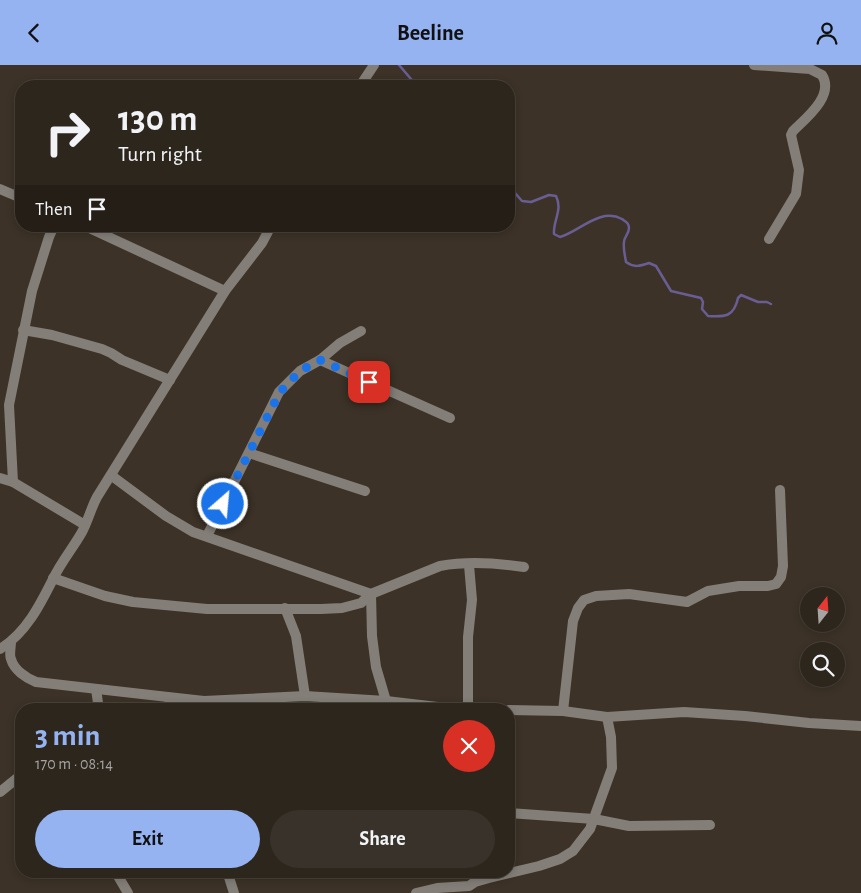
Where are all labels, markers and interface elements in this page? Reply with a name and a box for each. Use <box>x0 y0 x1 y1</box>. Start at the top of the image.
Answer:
icon: back <box>20 19 48 47</box>
icon: person <box>813 19 841 47</box>
text: Beeline <box>397 22 464 44</box>
icon: right <box>35 100 100 165</box>
text: 130 m <box>118 102 197 137</box>
text: Turn right <box>118 143 202 165</box>
icon: arrive <box>83 195 111 223</box>
text: Then <box>35 200 73 219</box>
pin <box>348 361 390 403</box>
icon: arrive <box>355 368 383 396</box>
position arrow <box>196 477 248 529</box>
north arrow <box>800 587 845 633</box>
map controls <box>800 587 845 687</box>
button: search <box>800 642 845 687</box>
button: close <box>443 720 495 772</box>
text: 3 min <box>35 721 100 751</box>
text: 170 m · 08:14 <box>35 756 113 772</box>
button: Exit <box>35 810 260 868</box>
button: Share <box>270 810 495 868</box>

